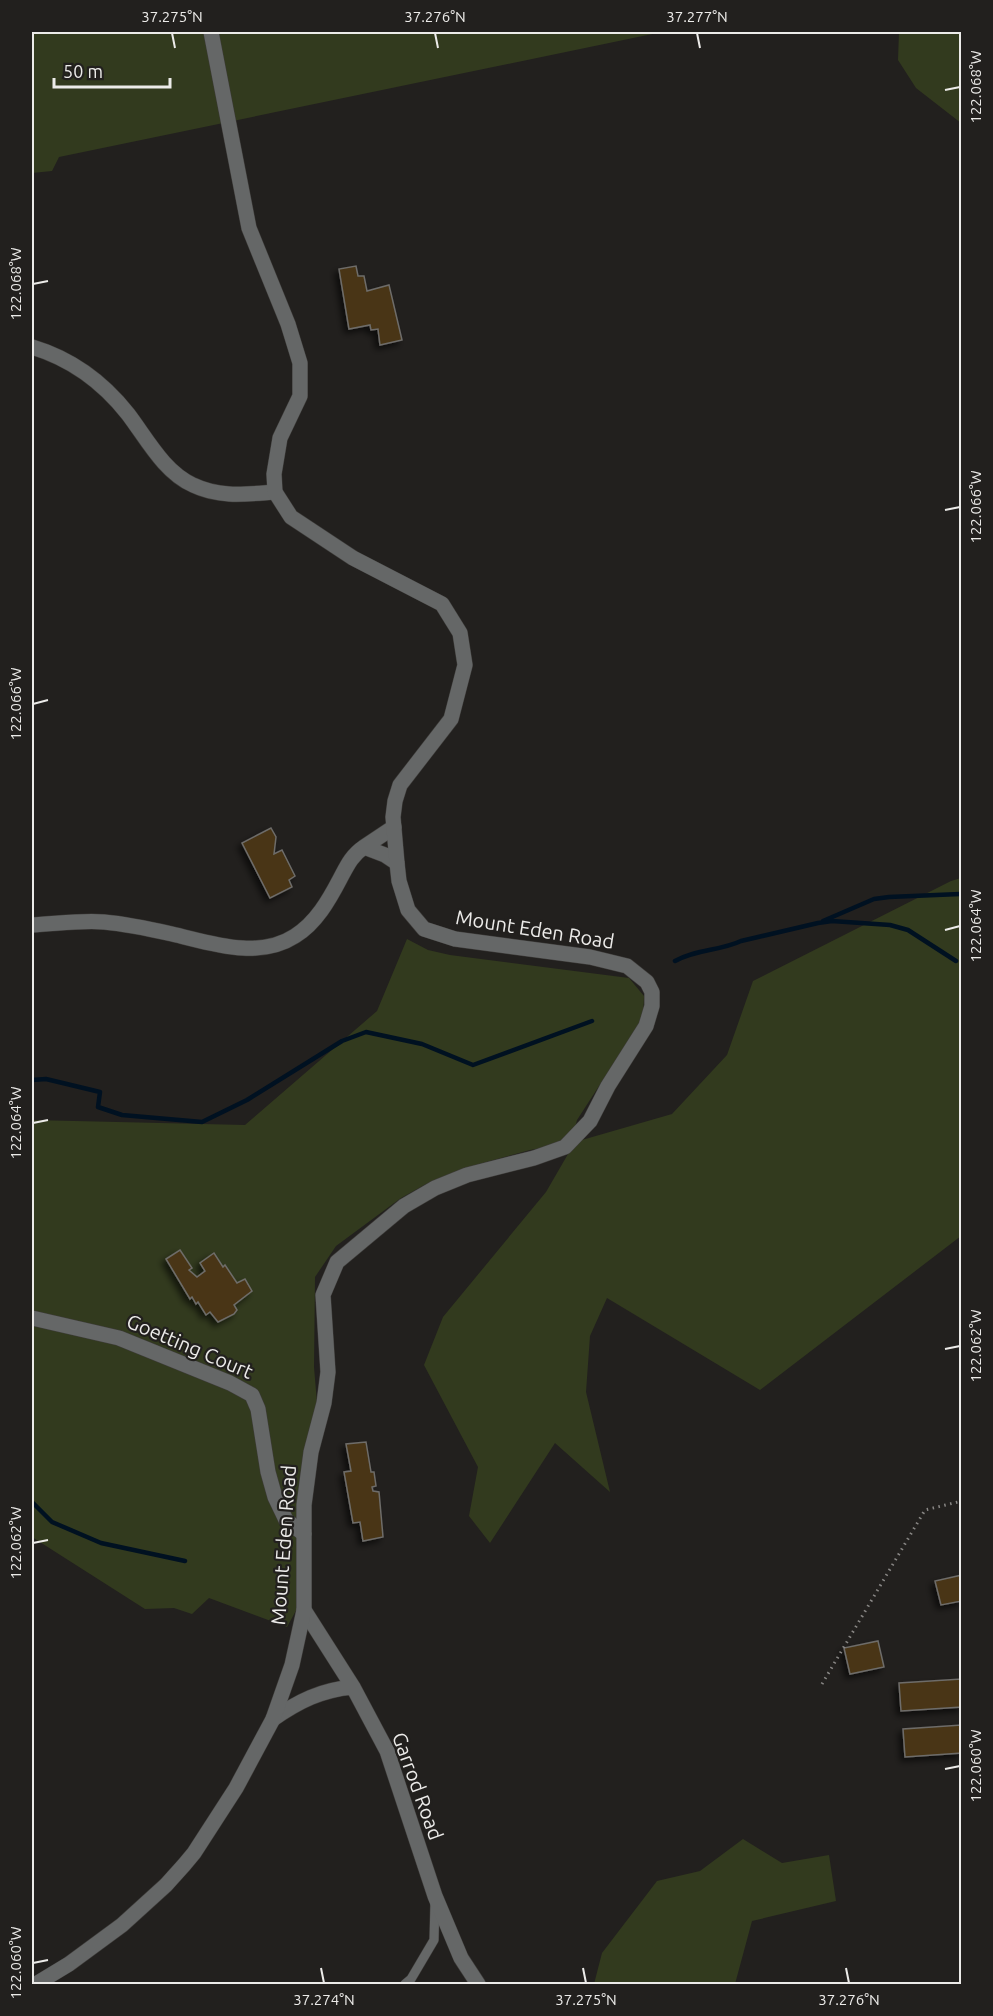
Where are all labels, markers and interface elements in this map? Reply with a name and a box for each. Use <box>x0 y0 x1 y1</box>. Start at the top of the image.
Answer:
text: 37.275°N <box>141 8 203 25</box>
text: 37.276°N <box>404 8 466 25</box>
text: 37.277°N <box>666 8 728 25</box>
text: 122.068°W <box>967 50 984 124</box>
scale bar <box>54 51 170 89</box>
text: 50 m <box>63 61 103 81</box>
text: 122.068°W <box>7 247 24 321</box>
text: 122.066°W <box>967 470 984 544</box>
text: 122.066°W <box>7 667 24 741</box>
text: 122.064°W <box>967 889 984 963</box>
street label: Mount Eden Road <box>454 905 616 953</box>
text: 122.064°W <box>7 1086 24 1160</box>
street label: Goetting Court <box>123 1309 257 1383</box>
text: 122.062°W <box>967 1309 984 1383</box>
street label: Mount Eden Road <box>266 1464 300 1626</box>
text: 122.062°W <box>7 1506 24 1580</box>
street label: Garrod Road <box>388 1729 448 1843</box>
text: 122.060°W <box>967 1729 984 1803</box>
text: 122.060°W <box>7 1926 24 2000</box>
text: 37.274°N <box>293 1991 355 2008</box>
text: 37.275°N <box>555 1991 617 2008</box>
text: 37.276°N <box>818 1991 880 2008</box>

